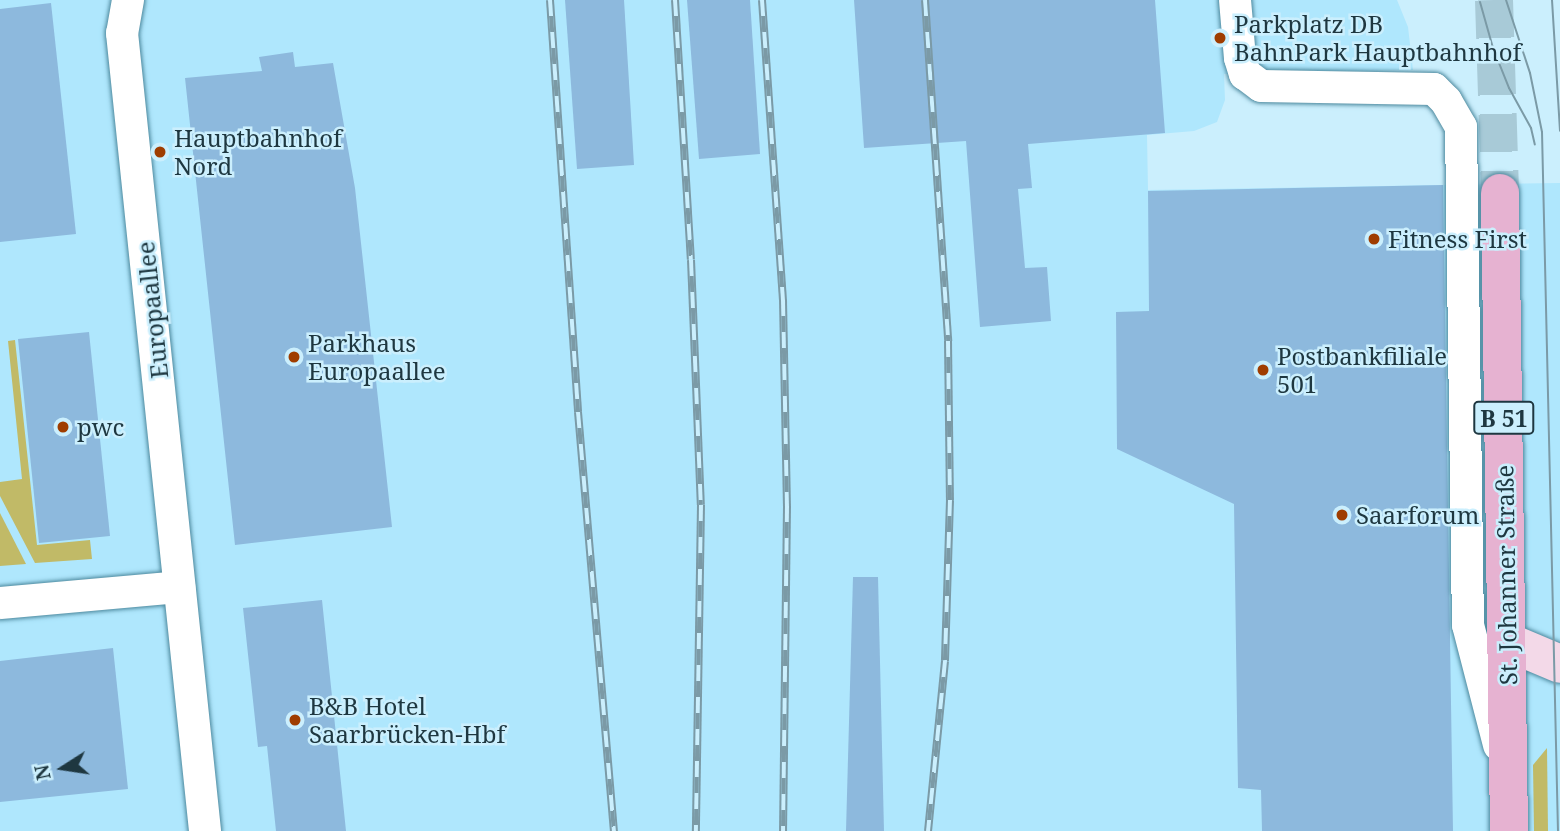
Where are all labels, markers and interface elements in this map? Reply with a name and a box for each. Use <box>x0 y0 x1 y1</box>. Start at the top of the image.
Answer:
place label: Parkplatz DB BahnPark Hauptbahnhof <box>1234 10 1521 66</box>
marker: Parkplatz DB BahnPark Hauptbahnhof <box>1212 30 1228 46</box>
place label: Hauptbahnhof Nord <box>174 124 342 180</box>
marker: Hauptbahnhof Nord <box>152 144 168 160</box>
place label: Fitness First <box>1388 225 1527 253</box>
marker: Fitness First <box>1366 231 1382 247</box>
street label: Europaallee <box>130 240 174 380</box>
place label: Parkhaus Europaallee <box>308 329 446 385</box>
place label: Postbankfiliale 501 <box>1277 342 1447 398</box>
marker: Parkhaus Europaallee <box>286 349 302 365</box>
marker: Postbankfiliale 501 <box>1255 362 1271 378</box>
road number: B 51 <box>1472 398 1536 438</box>
place label: pwc <box>77 413 124 441</box>
marker: pwc <box>55 419 71 435</box>
street label: St. Johanner Straße <box>1490 465 1522 685</box>
place label: Saarforum <box>1356 501 1479 529</box>
marker: Saarforum <box>1334 507 1350 523</box>
place label: B&B Hotel Saarbrücken-Hbf <box>309 692 505 748</box>
marker: B&B Hotel Saarbrücken-Hbf <box>287 712 303 728</box>
north arrow <box>28 733 98 803</box>
text: N <box>28 762 57 782</box>

